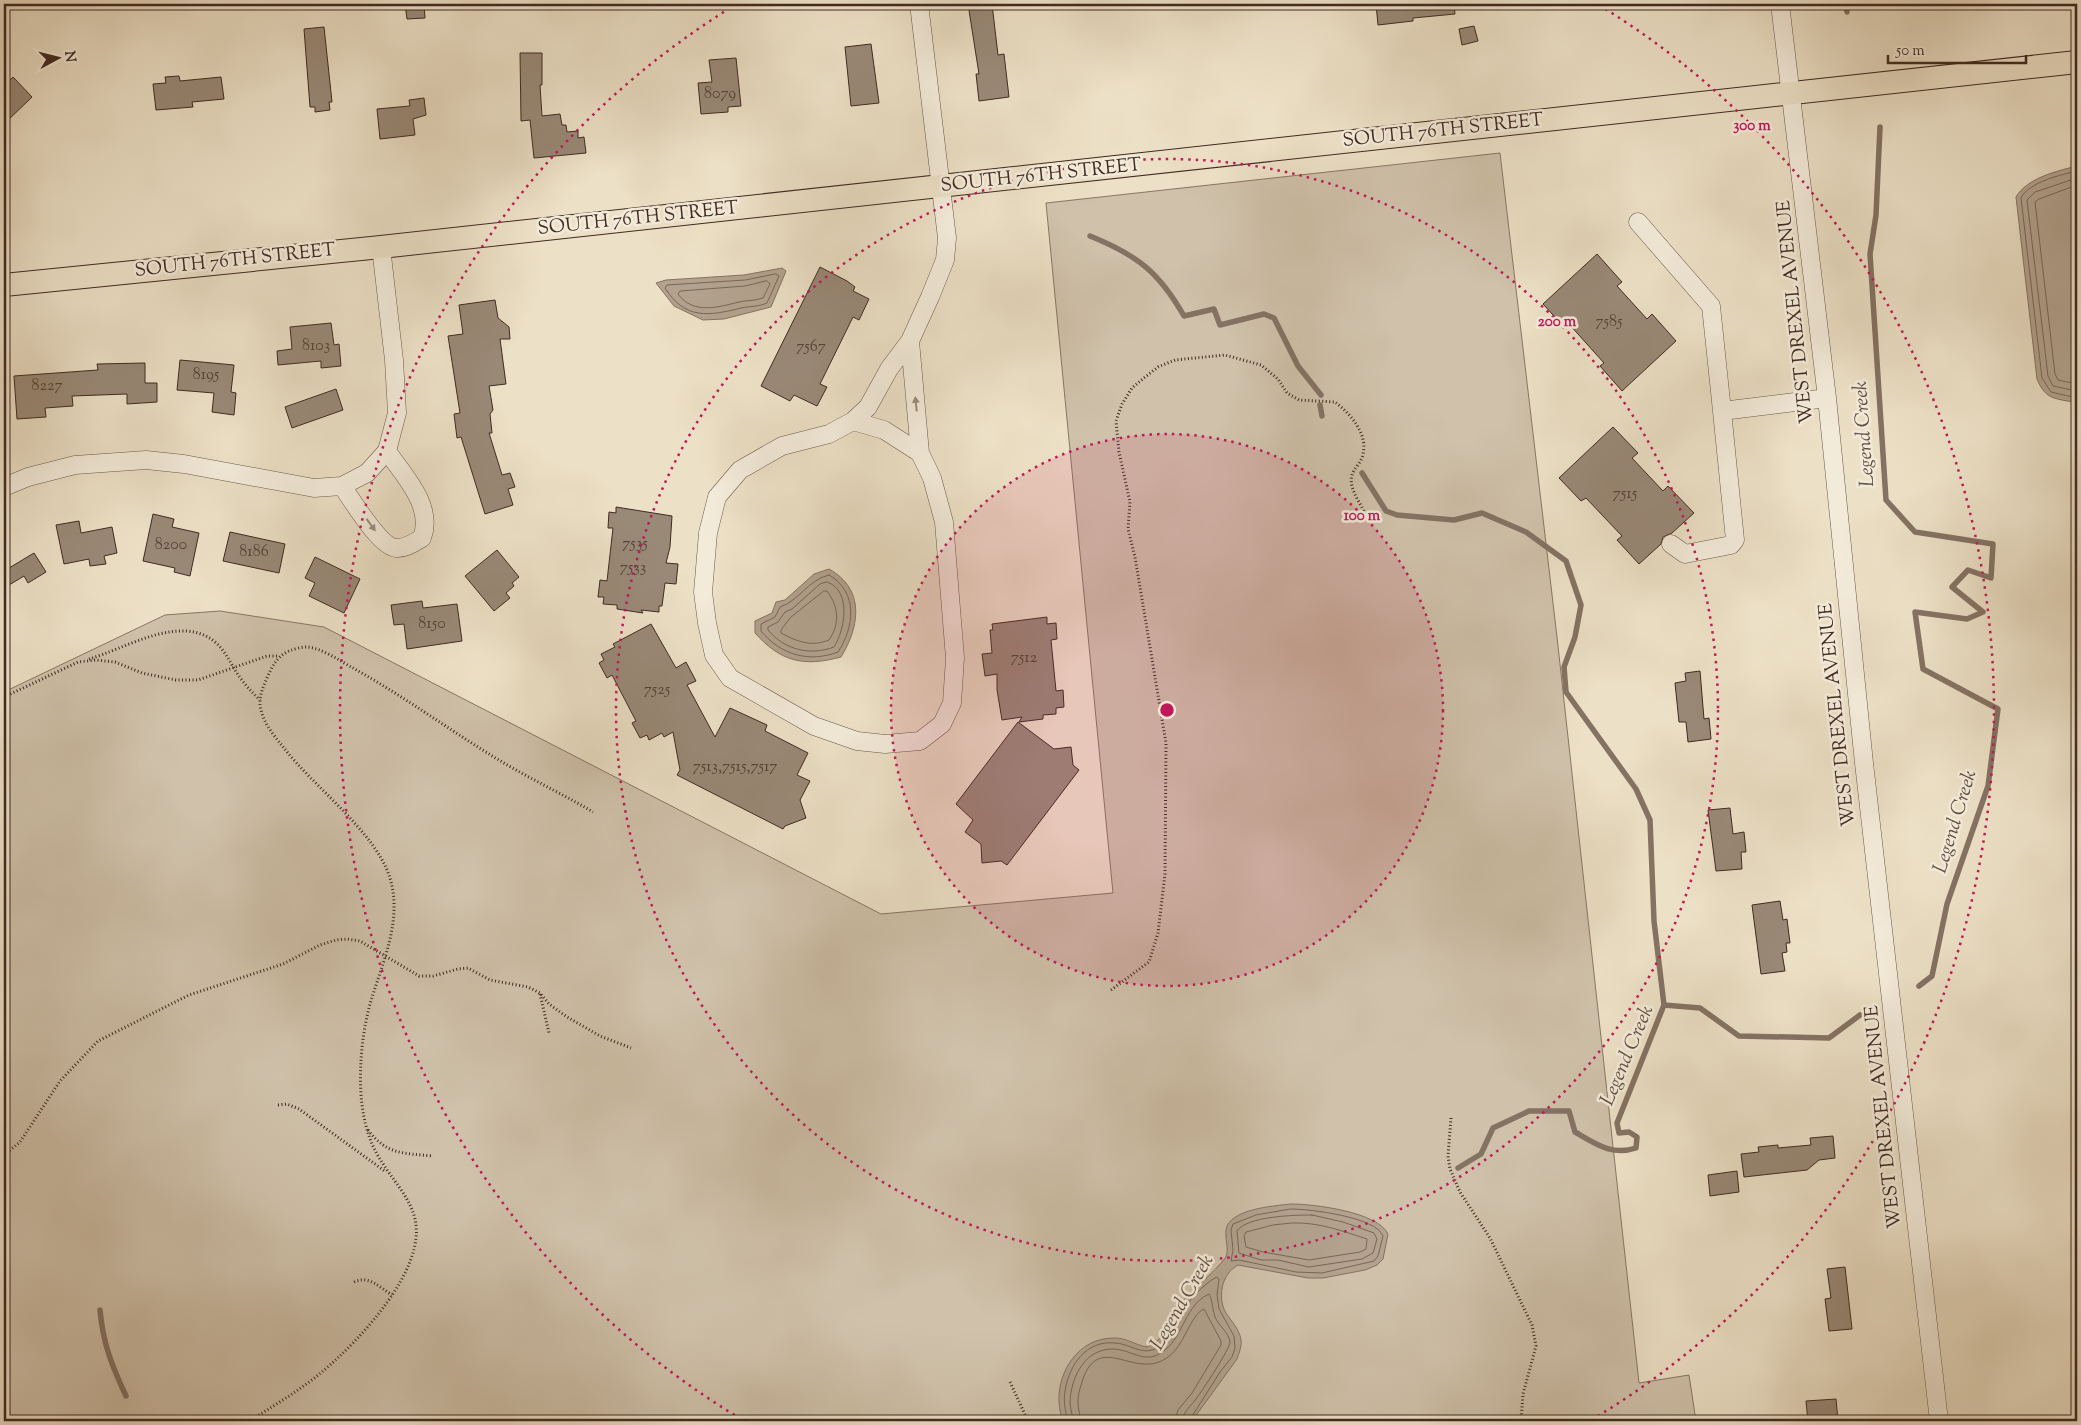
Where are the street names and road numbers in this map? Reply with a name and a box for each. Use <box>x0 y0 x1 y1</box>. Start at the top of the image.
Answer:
street label: SOUTH 76TH STREET <box>1341 107 1545 155</box>
street label: SOUTH 76TH STREET <box>939 152 1143 200</box>
street label: SOUTH 76TH STREET <box>536 195 740 243</box>
street label: WEST DREXEL AVENUE <box>1771 198 1821 425</box>
street label: SOUTH 76TH STREET <box>133 237 337 285</box>
street label: WEST DREXEL AVENUE <box>1813 601 1863 828</box>
street label: WEST DREXEL AVENUE <box>1859 1003 1909 1230</box>

